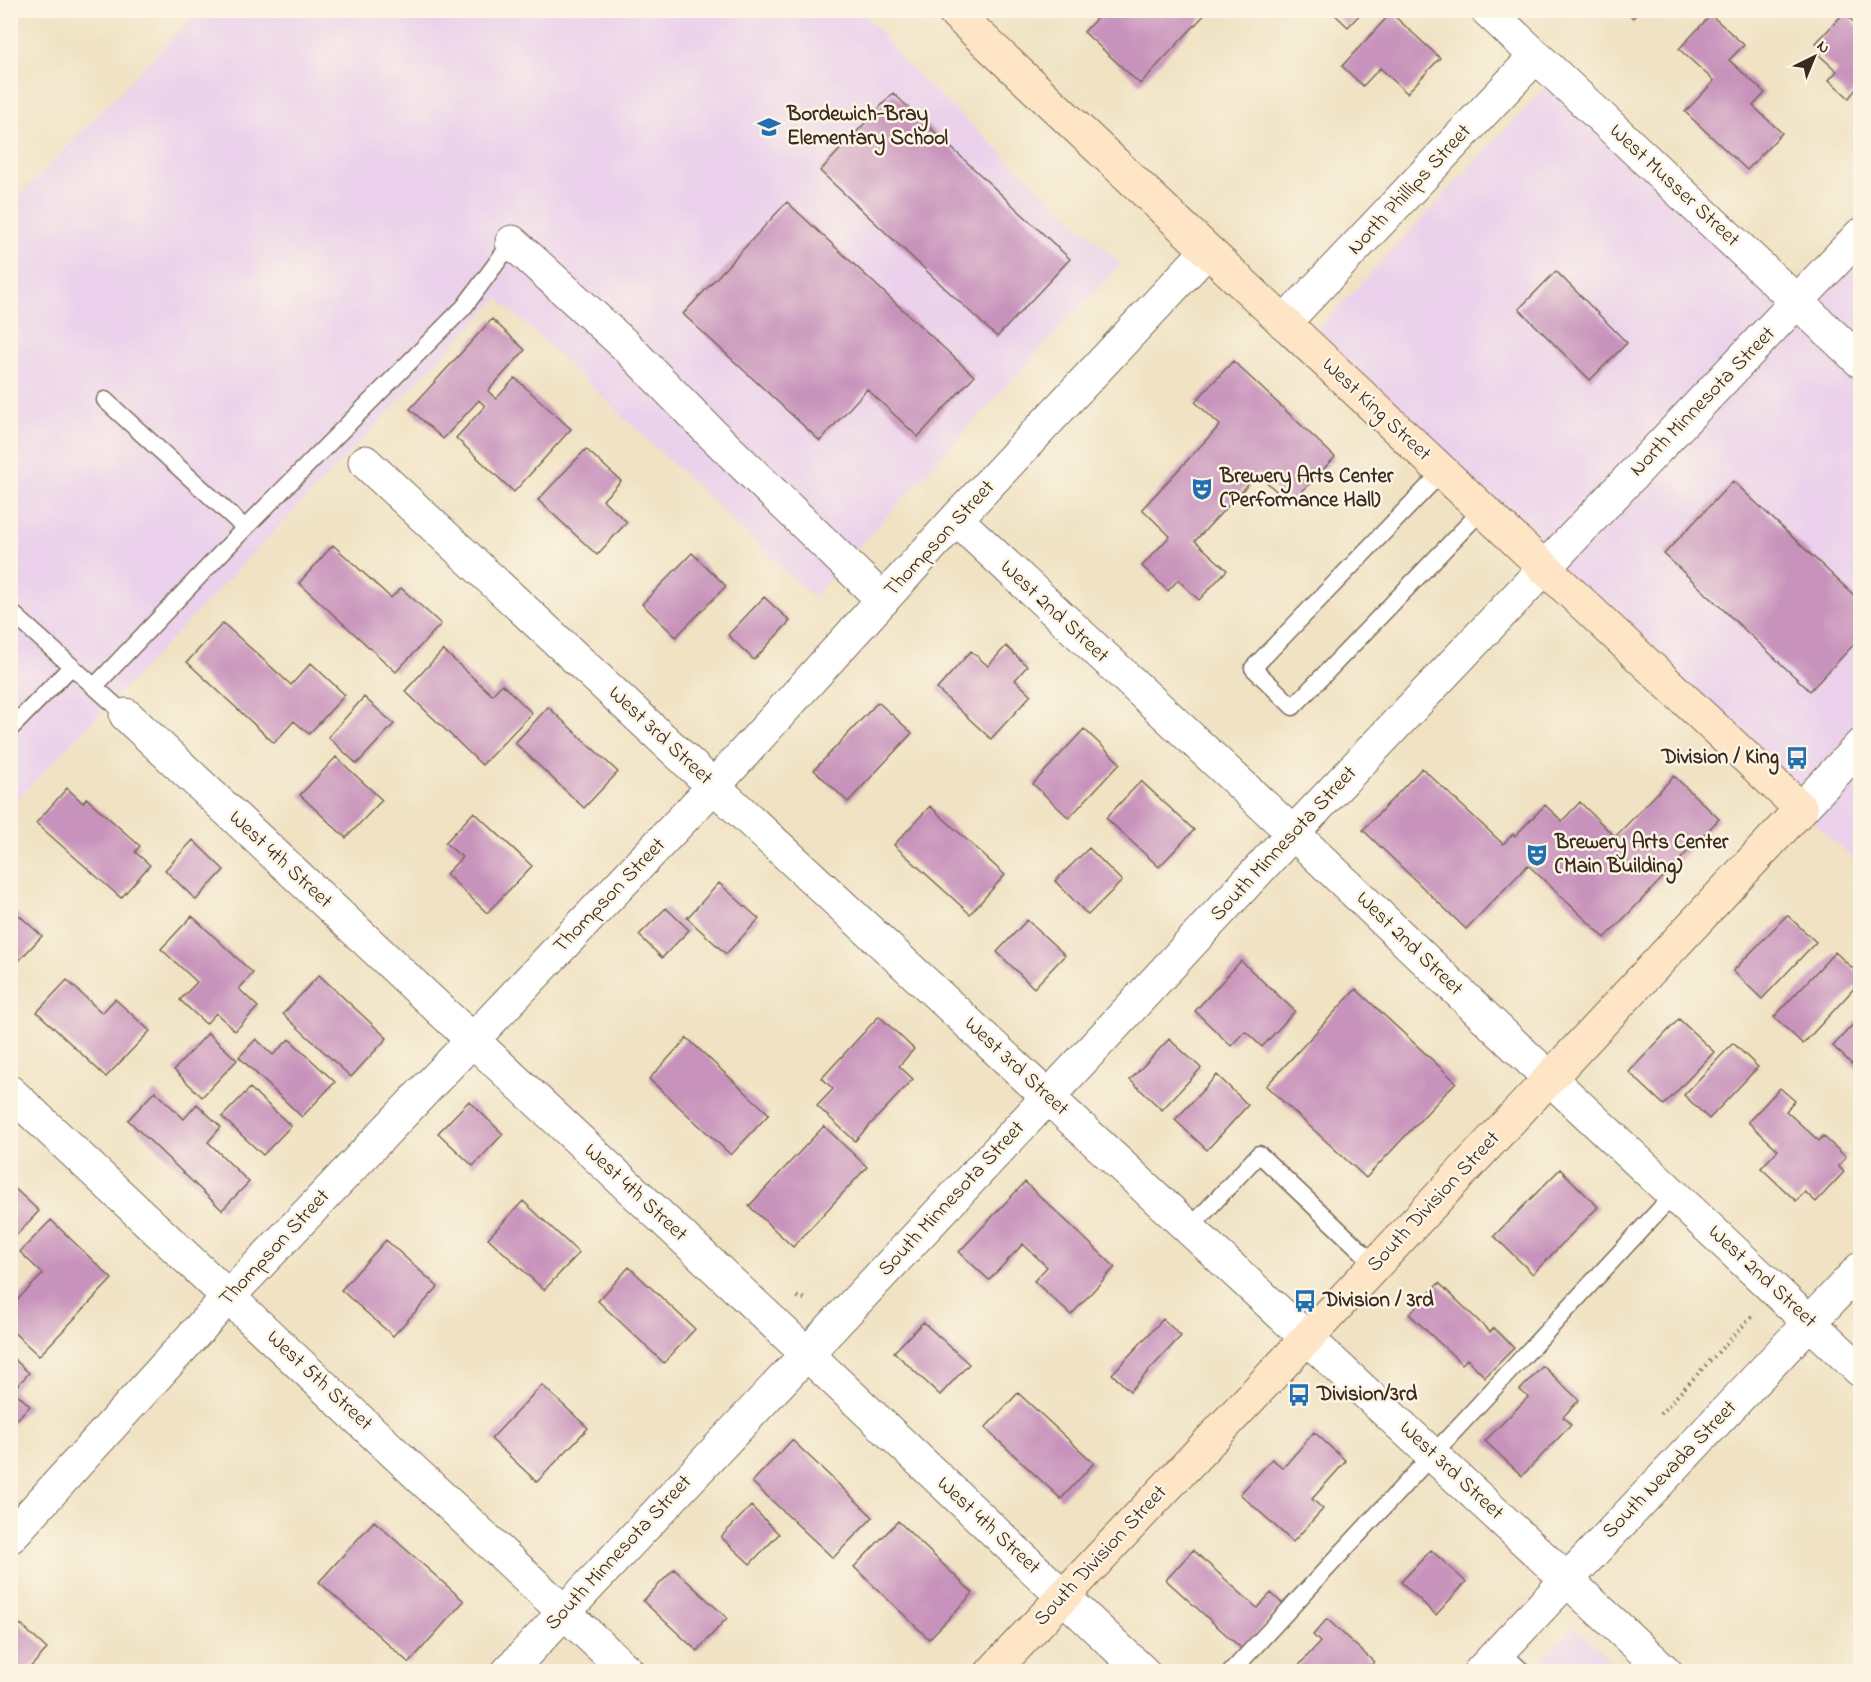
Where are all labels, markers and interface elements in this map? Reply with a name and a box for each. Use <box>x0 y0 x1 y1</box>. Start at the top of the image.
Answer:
north arrow <box>1784 27 1844 87</box>
text: N <box>1811 35 1835 60</box>
place label: Bordewich-Bray Elementary School <box>786 100 949 156</box>
school or university icon: Bordewich-Bray Elementary School <box>756 114 782 140</box>
street label: West Musser Street <box>1602 117 1746 255</box>
street label: North Phillips Street <box>1341 118 1479 262</box>
street label: North Minnesota Street <box>1623 320 1783 484</box>
street label: West King Street <box>1313 351 1438 470</box>
place label: Brewery Arts Center (Performance Hall) <box>1219 462 1394 516</box>
street label: Thompson Street <box>878 474 1002 604</box>
theatre icon: Brewery Arts Center (Performance Hall) <box>1189 476 1215 502</box>
street label: West 2nd Street <box>993 553 1115 671</box>
street label: West 3rd Street <box>601 679 719 793</box>
place label: Division / King <box>1660 743 1779 775</box>
bus stop icon: Division / King <box>1784 745 1810 771</box>
street label: South Minnesota Street <box>1204 759 1364 929</box>
street label: West 4th Street <box>221 804 339 916</box>
place label: Brewery Arts Center (Main Building) <box>1554 828 1729 884</box>
street label: Thompson Street <box>547 831 673 961</box>
theatre icon: Brewery Arts Center (Main Building) <box>1524 842 1550 868</box>
street label: West 2nd Street <box>1348 885 1470 1003</box>
street label: West 3rd Street <box>957 1010 1075 1124</box>
street label: South Minnesota Street <box>872 1114 1032 1284</box>
street label: South Division Street <box>1360 1125 1508 1279</box>
street label: West 4th Street <box>576 1137 694 1249</box>
street label: Thompson Street <box>213 1183 337 1313</box>
street label: West 2nd Street <box>1701 1218 1823 1336</box>
place label: Division / 3rd <box>1322 1286 1434 1316</box>
bus stop icon: Division / 3rd <box>1292 1288 1318 1314</box>
street label: West 5th Street <box>259 1324 379 1438</box>
place label: Division/3rd <box>1316 1380 1418 1410</box>
bus stop icon: Division/3rd <box>1286 1382 1312 1408</box>
street label: South Nevada Street <box>1596 1394 1744 1546</box>
street label: West 3rd Street <box>1392 1414 1510 1528</box>
street label: South Minnesota Street <box>539 1468 699 1638</box>
street label: West 4th Street <box>929 1470 1047 1582</box>
street label: South Division Street <box>1027 1479 1175 1633</box>

